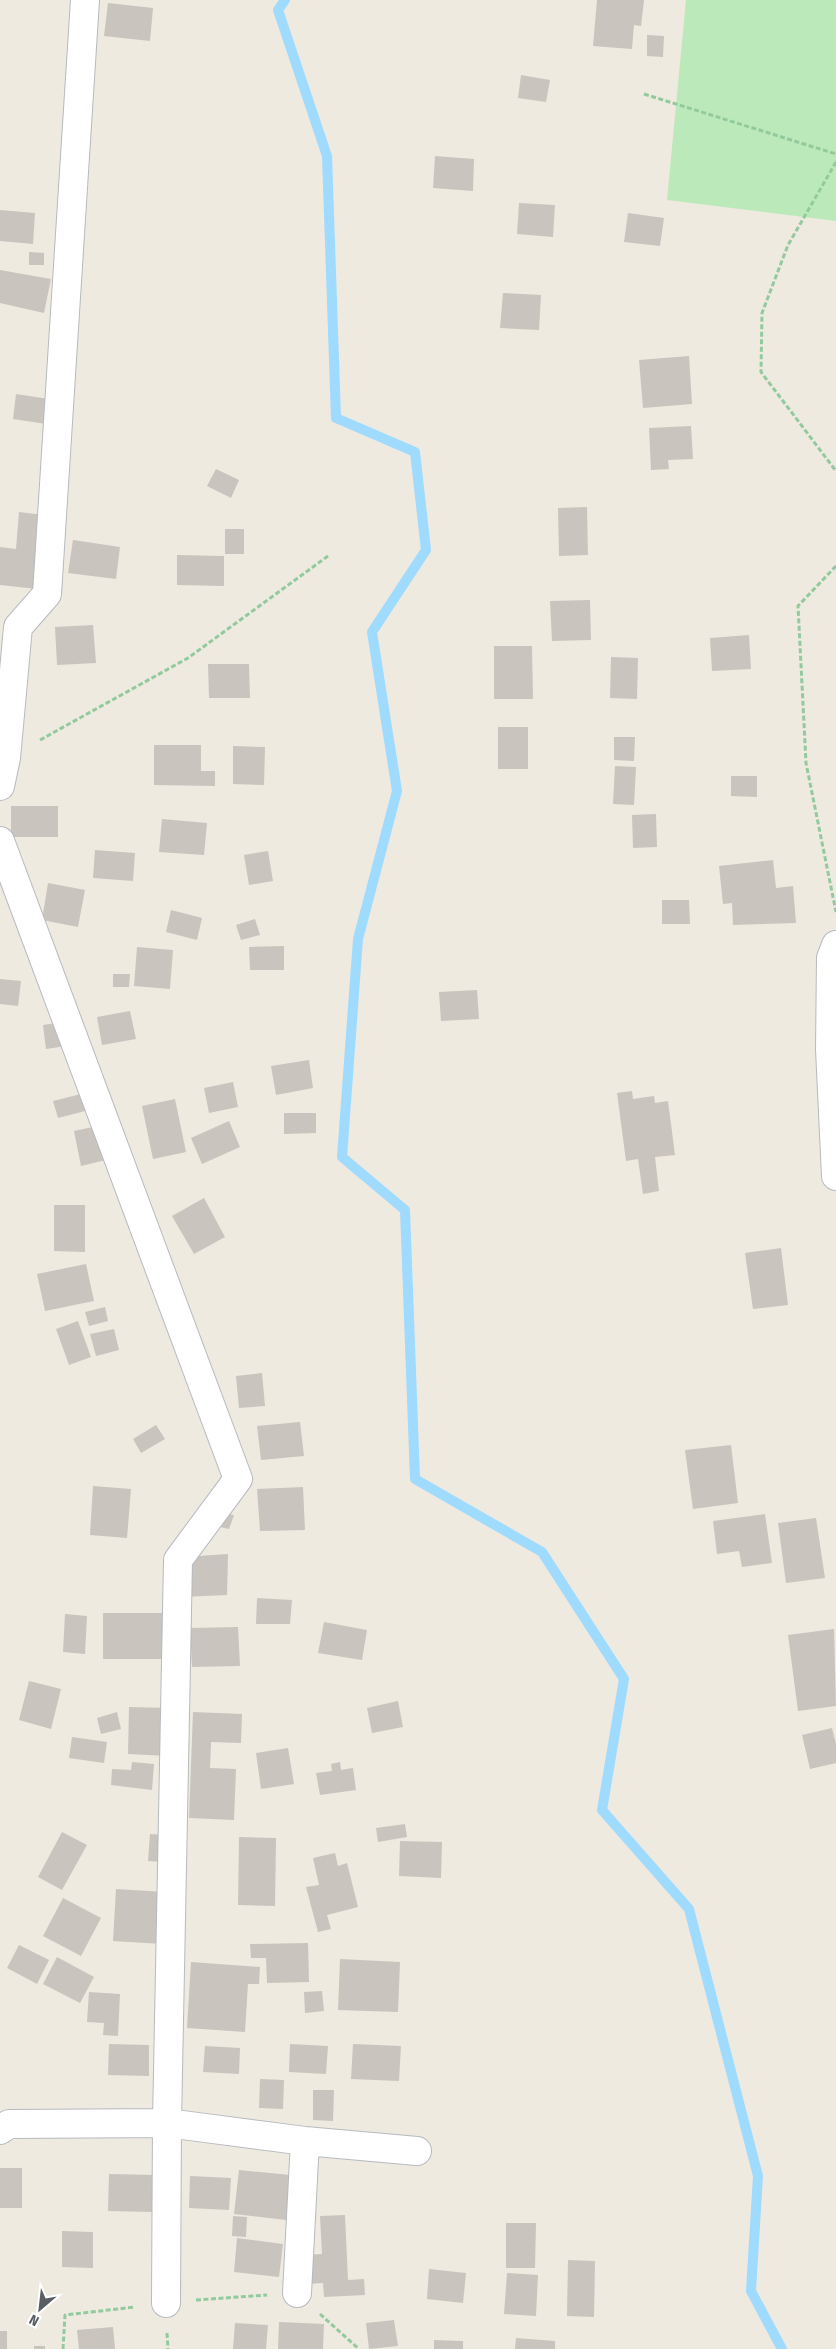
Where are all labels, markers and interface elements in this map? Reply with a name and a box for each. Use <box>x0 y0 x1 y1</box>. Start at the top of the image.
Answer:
north arrow <box>15 2284 65 2334</box>
text: N <box>26 2311 42 2330</box>

